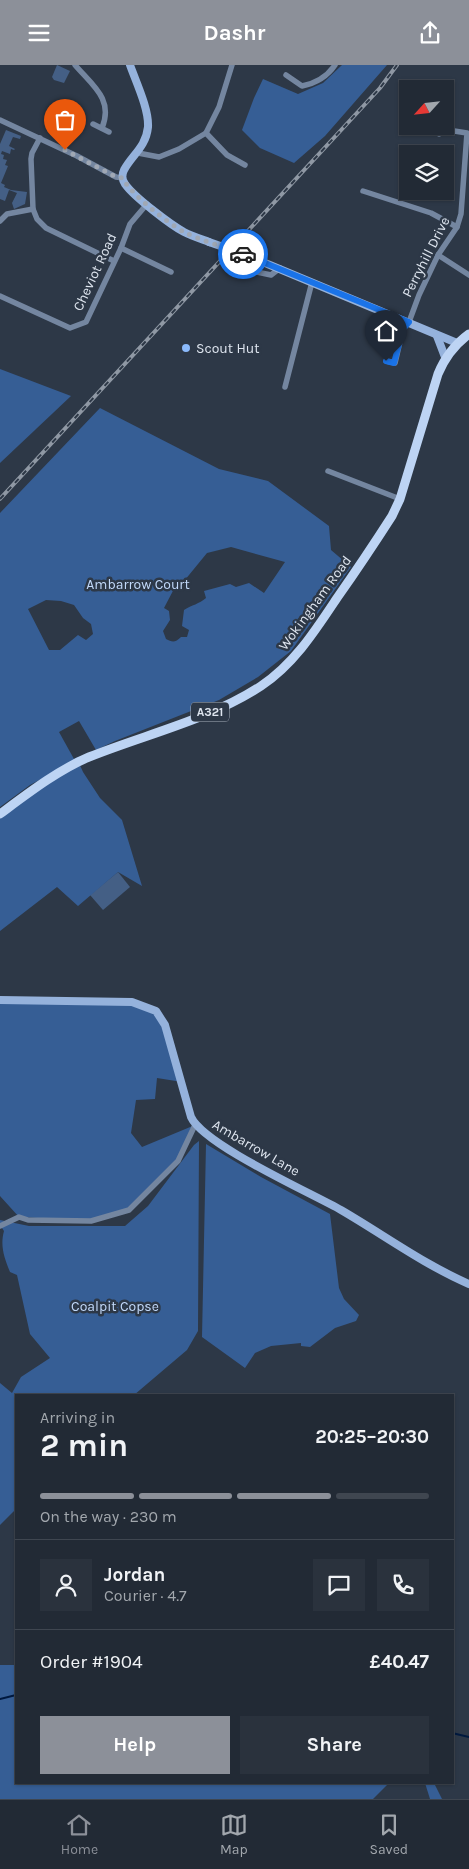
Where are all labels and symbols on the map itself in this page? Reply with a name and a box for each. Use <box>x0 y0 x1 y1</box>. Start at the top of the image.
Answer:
north arrow <box>399 80 454 135</box>
pin <box>44 99 86 150</box>
street label: Perryhill Drive <box>398 214 454 300</box>
courier <box>218 229 268 279</box>
street label: Cheviot Road <box>70 230 120 314</box>
pin <box>365 310 407 361</box>
place label: Scout Hut <box>196 340 260 357</box>
marker: Scout Hut <box>180 342 192 354</box>
street label: Wokingham Road <box>275 552 355 654</box>
park label: Ambarrow Court <box>86 576 190 593</box>
road number: A321 <box>191 703 229 721</box>
street label: Ambarrow Lane <box>209 1116 303 1180</box>
park label: Coalpit Copse <box>71 1298 159 1315</box>

